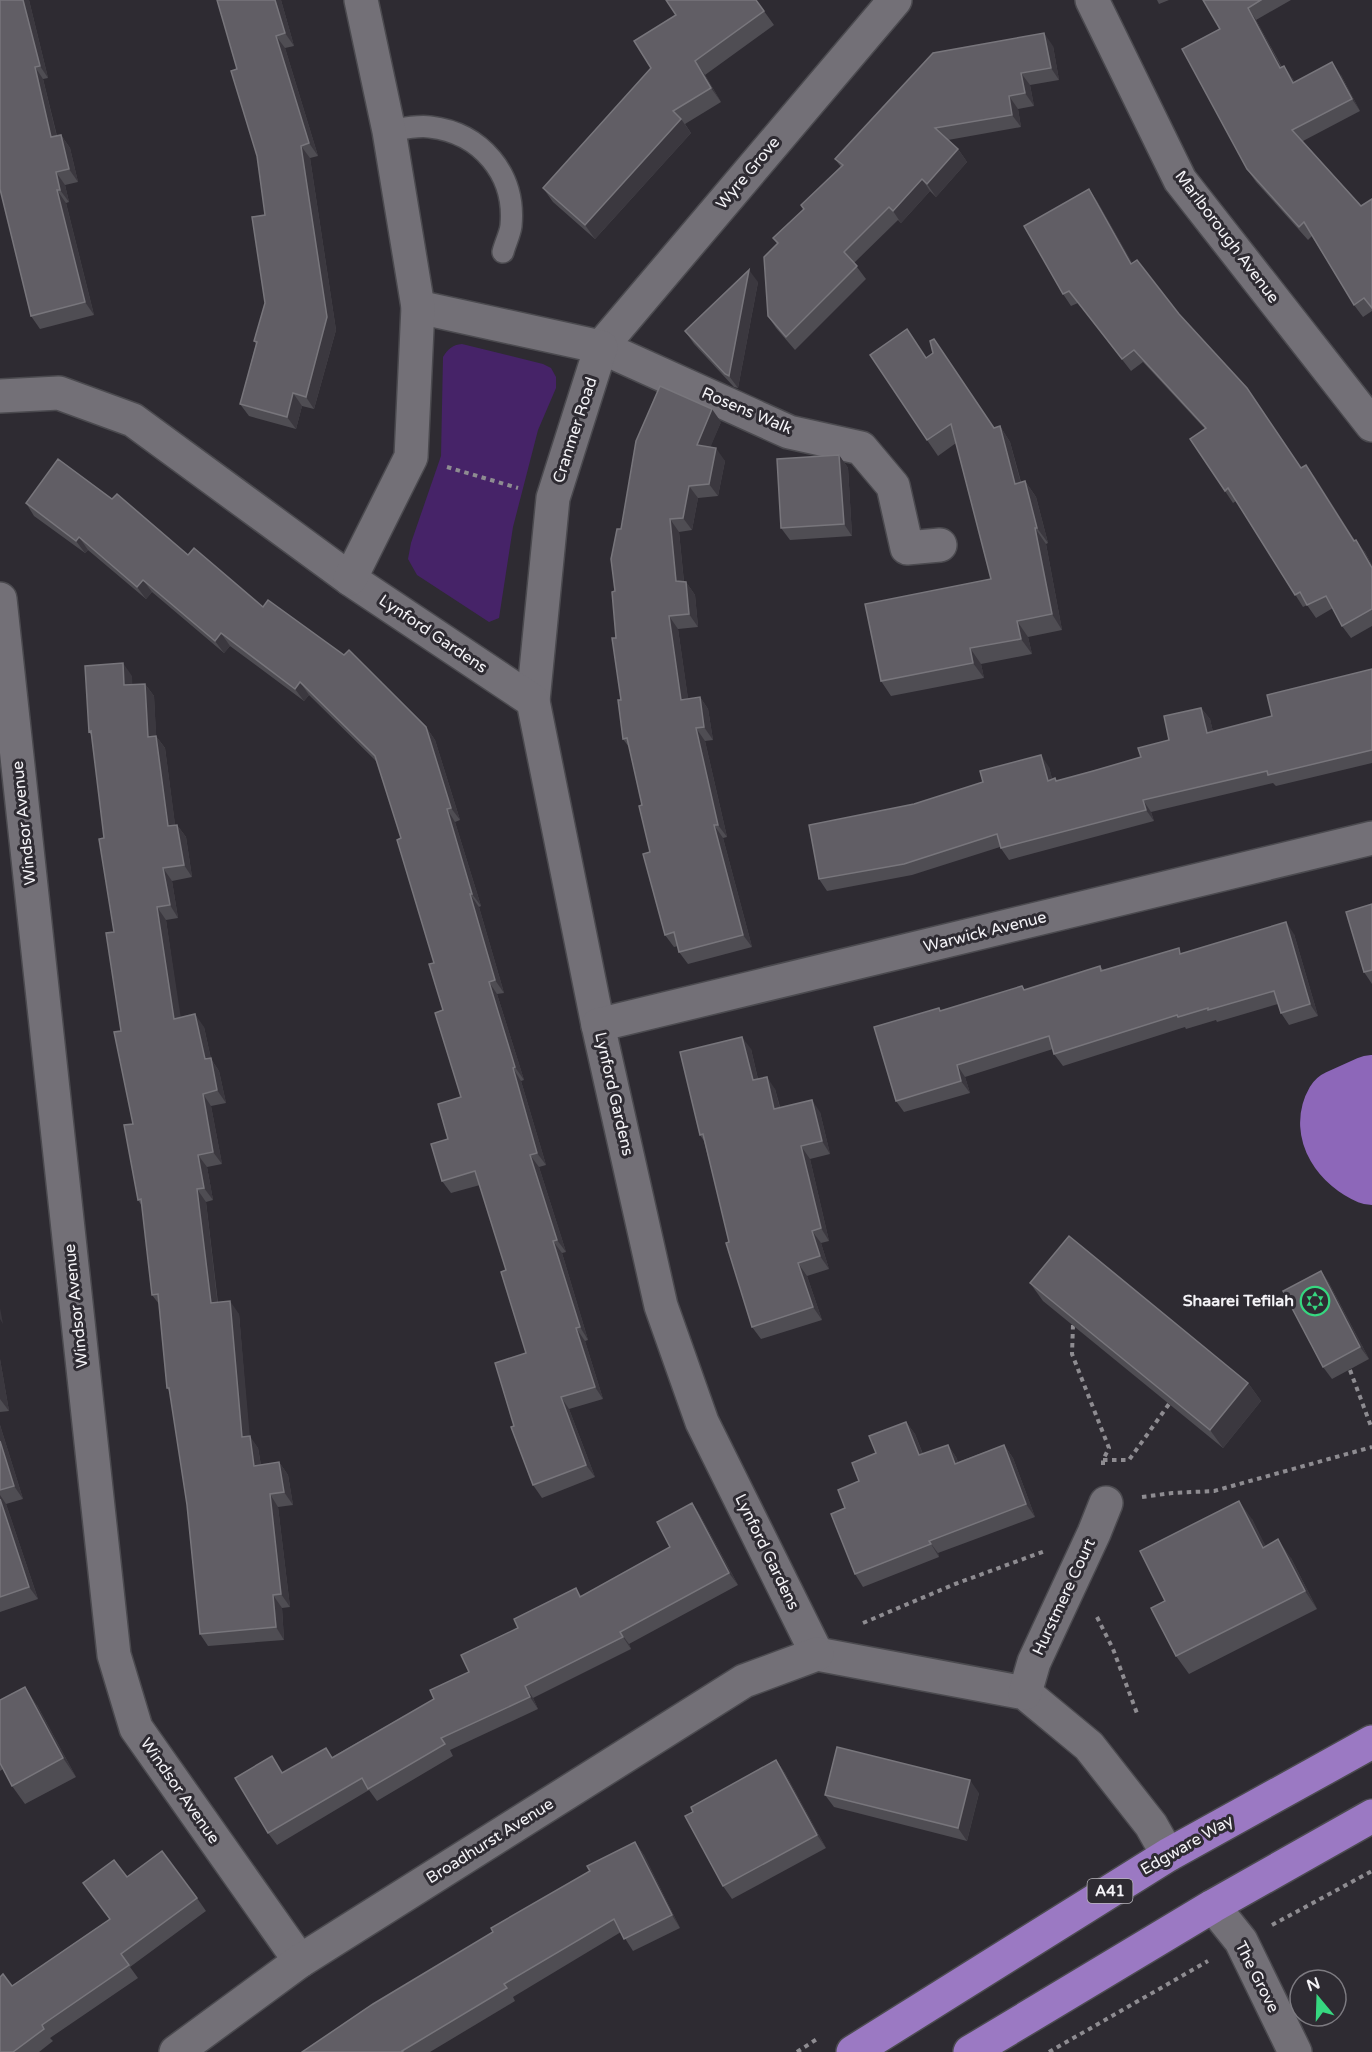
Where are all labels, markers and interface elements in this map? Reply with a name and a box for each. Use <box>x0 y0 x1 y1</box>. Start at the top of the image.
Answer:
street label: Wyre Grove <box>712 133 784 213</box>
street label: Marlborough Avenue <box>1171 167 1283 307</box>
street label: Cranmer Road <box>548 375 602 485</box>
street label: Rosens Walk <box>699 383 796 439</box>
street label: Lynford Gardens <box>375 590 491 678</box>
street label: Windsor Avenue <box>8 760 40 886</box>
street label: Warwick Avenue <box>921 907 1049 957</box>
street label: Lynford Gardens <box>590 1030 638 1158</box>
street label: Windsor Avenue <box>60 1243 92 1369</box>
synagogue icon: Shaarei Tefilah <box>1299 1285 1331 1317</box>
place label: Shaarei Tefilah <box>1183 1291 1294 1311</box>
street label: Lynford Gardens <box>730 1491 804 1613</box>
street label: Hurstmere Court <box>1028 1535 1100 1659</box>
street label: Windsor Avenue <box>136 1734 224 1848</box>
street label: Broadhurst Avenue <box>423 1794 557 1888</box>
street label: Edgware Way <box>1137 1810 1237 1880</box>
road number: A41 <box>1088 1879 1132 1903</box>
street label: The Grove <box>1230 1938 1284 2016</box>
north arrow <box>1288 1968 1348 2028</box>
text: N <box>1304 1973 1323 1996</box>

